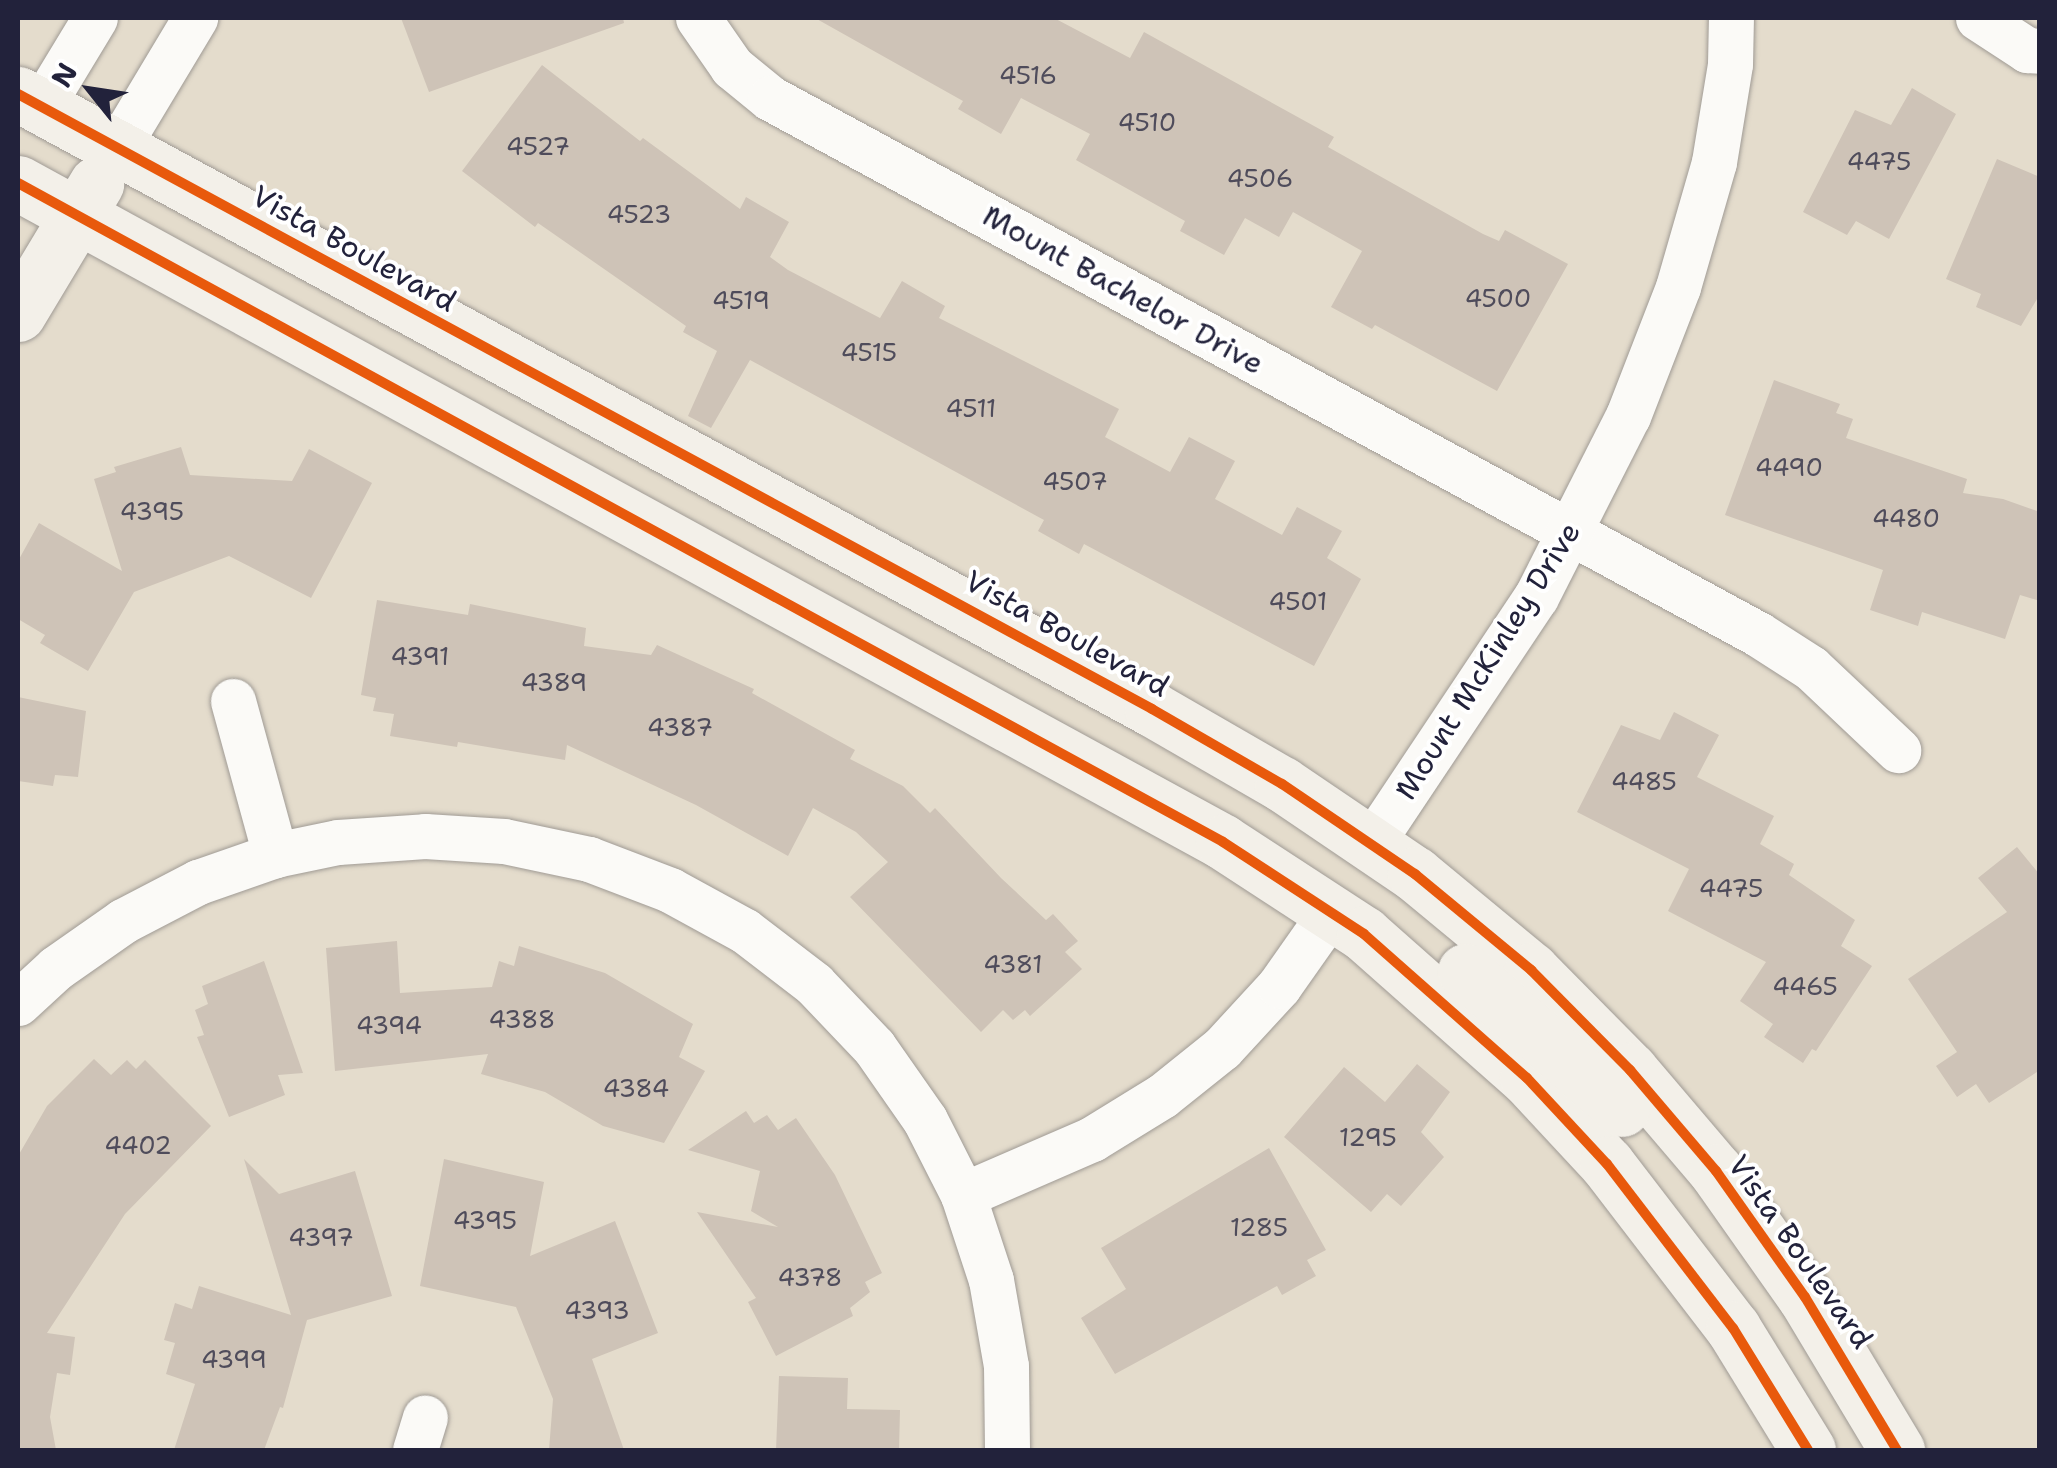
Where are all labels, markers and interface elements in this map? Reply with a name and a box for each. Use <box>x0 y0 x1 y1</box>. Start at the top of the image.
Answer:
north arrow <box>40 40 140 140</box>
text: N <box>42 56 86 94</box>
house number: 4516 <box>999 60 1057 90</box>
house number: 4510 <box>1118 107 1176 137</box>
house number: 4527 <box>506 131 570 161</box>
house number: 4475 <box>1847 146 1911 176</box>
house number: 4506 <box>1227 163 1293 193</box>
street label: Vista Boulevard <box>246 178 462 320</box>
street label: Mount Bachelor Drive <box>976 198 1270 382</box>
house number: 4523 <box>607 199 671 229</box>
house number: 4500 <box>1465 283 1531 313</box>
house number: 4519 <box>712 285 770 315</box>
house number: 4515 <box>841 337 897 367</box>
house number: 4511 <box>945 393 997 423</box>
house number: 4490 <box>1755 452 1823 482</box>
house number: 4507 <box>1042 466 1108 496</box>
house number: 4395 <box>120 496 184 526</box>
house number: 4480 <box>1872 503 1940 533</box>
street label: Mount McKinley Drive <box>1388 516 1588 806</box>
street label: Vista Boulevard <box>959 563 1175 705</box>
house number: 4501 <box>1268 586 1328 616</box>
house number: 4391 <box>390 641 450 671</box>
house number: 4389 <box>521 667 587 697</box>
house number: 4387 <box>647 712 713 742</box>
house number: 4485 <box>1611 766 1677 796</box>
house number: 4475 <box>1699 873 1763 903</box>
house number: 4381 <box>983 949 1043 979</box>
house number: 4465 <box>1772 971 1838 1001</box>
house number: 4388 <box>488 1004 556 1034</box>
house number: 4394 <box>356 1010 422 1040</box>
house number: 4384 <box>603 1073 669 1103</box>
house number: 1295 <box>1339 1122 1397 1152</box>
house number: 4402 <box>104 1130 172 1160</box>
street label: Vista Boulevard <box>1720 1148 1880 1356</box>
house number: 4395 <box>453 1205 517 1235</box>
house number: 1285 <box>1230 1212 1288 1242</box>
house number: 4397 <box>288 1222 354 1252</box>
house number: 4378 <box>777 1262 843 1292</box>
house number: 4393 <box>564 1295 630 1325</box>
house number: 4399 <box>201 1344 267 1374</box>

